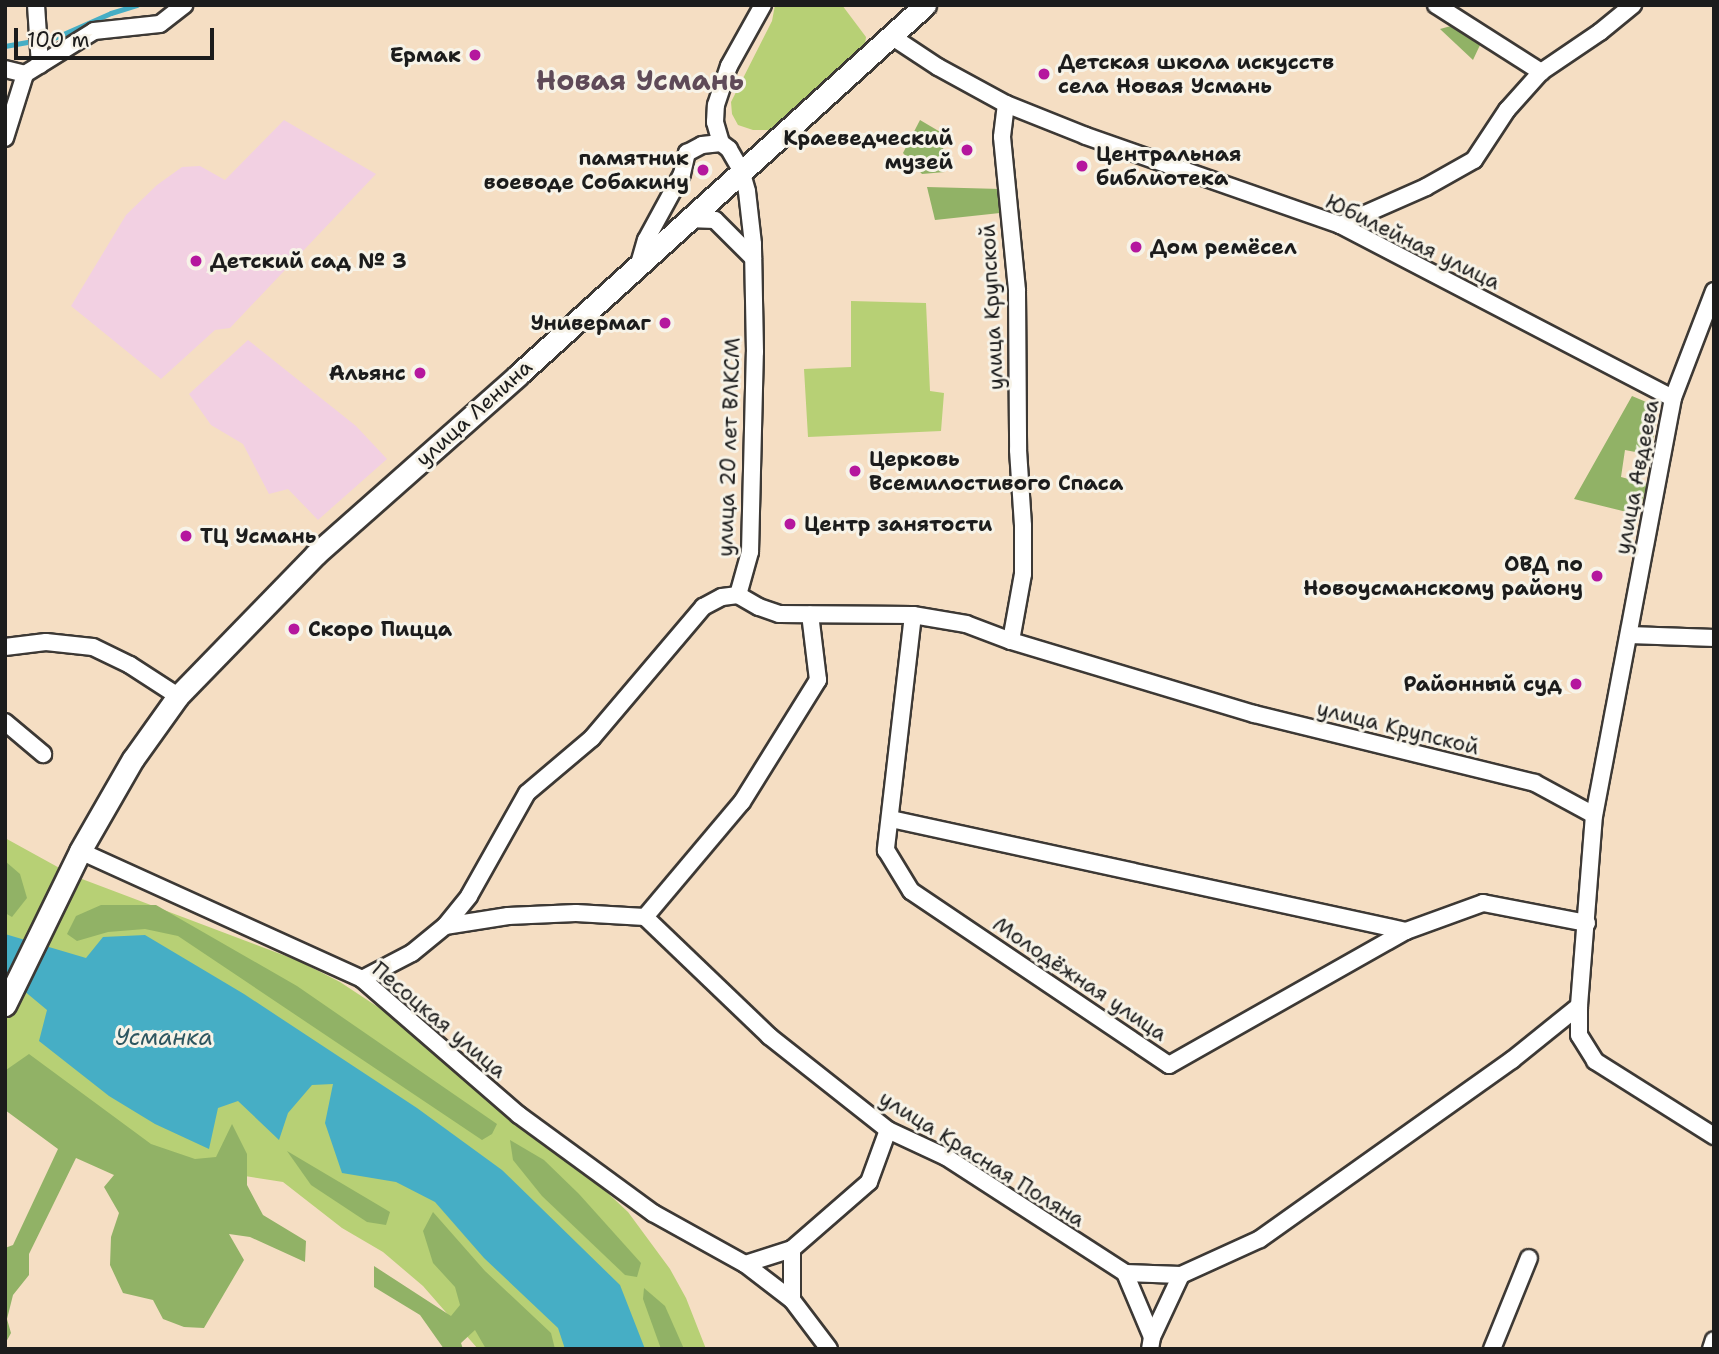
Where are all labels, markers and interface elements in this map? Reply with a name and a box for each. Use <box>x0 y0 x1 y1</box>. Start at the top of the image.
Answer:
scale bar <box>18 14 217 58</box>
text: 100 m <box>27 26 90 54</box>
place label: Ермак <box>390 42 461 68</box>
marker: Ермак <box>467 47 483 63</box>
place label: Детская школа искусств села Новая Усмань <box>1058 49 1334 99</box>
district label: Новая Усмань <box>536 63 744 97</box>
marker: Детская школа искусств села Новая Усмань <box>1036 66 1052 82</box>
place label: Краеведческий музей <box>783 125 953 175</box>
place label: Центральная библиотека <box>1096 141 1241 191</box>
marker: Краеведческий музей <box>959 142 975 158</box>
place label: памятник воеводе Собакину <box>484 145 689 195</box>
marker: Центральная библиотека <box>1074 158 1090 174</box>
marker: памятник воеводе Собакину <box>695 162 711 178</box>
street label: Юбилейная улица <box>1322 189 1504 295</box>
street label: улица Крупской <box>975 223 1009 391</box>
place label: Дом ремёсел <box>1150 234 1297 260</box>
marker: Дом ремёсел <box>1128 239 1144 255</box>
place label: Детский сад № 3 <box>210 248 407 274</box>
marker: Детский сад № 3 <box>188 253 204 269</box>
place label: Универмаг <box>530 310 651 336</box>
marker: Универмаг <box>657 315 673 331</box>
street label: улица 20 лет ВЛКСМ <box>713 337 745 557</box>
street label: улица Ленина <box>411 354 537 472</box>
place label: Альянс <box>329 360 406 386</box>
marker: Альянс <box>412 365 428 381</box>
street label: улица Авдеева <box>1610 397 1664 557</box>
place label: Церковь Всемилостивого Спаса <box>869 446 1123 496</box>
marker: Церковь Всемилостивого Спаса <box>847 463 863 479</box>
place label: Центр занятости <box>804 511 992 537</box>
marker: Центр занятости <box>782 516 798 532</box>
place label: ТЦ Усмань <box>200 523 316 549</box>
marker: ТЦ Усмань <box>178 528 194 544</box>
place label: ОВД по Новоусманскому району <box>1303 551 1583 601</box>
marker: ОВД по Новоусманскому району <box>1589 568 1605 584</box>
place label: Скоро Пицца <box>308 616 452 642</box>
marker: Скоро Пицца <box>286 621 302 637</box>
place label: Районный суд <box>1404 671 1562 697</box>
marker: Районный суд <box>1568 676 1584 692</box>
street label: улица Крупской <box>1314 696 1482 760</box>
street label: Молодёжная улица <box>988 911 1172 1047</box>
street label: Песоцкая улица <box>367 957 511 1083</box>
water label: Усманка <box>115 1023 213 1051</box>
street label: улица Красная Поляна <box>875 1085 1089 1233</box>

